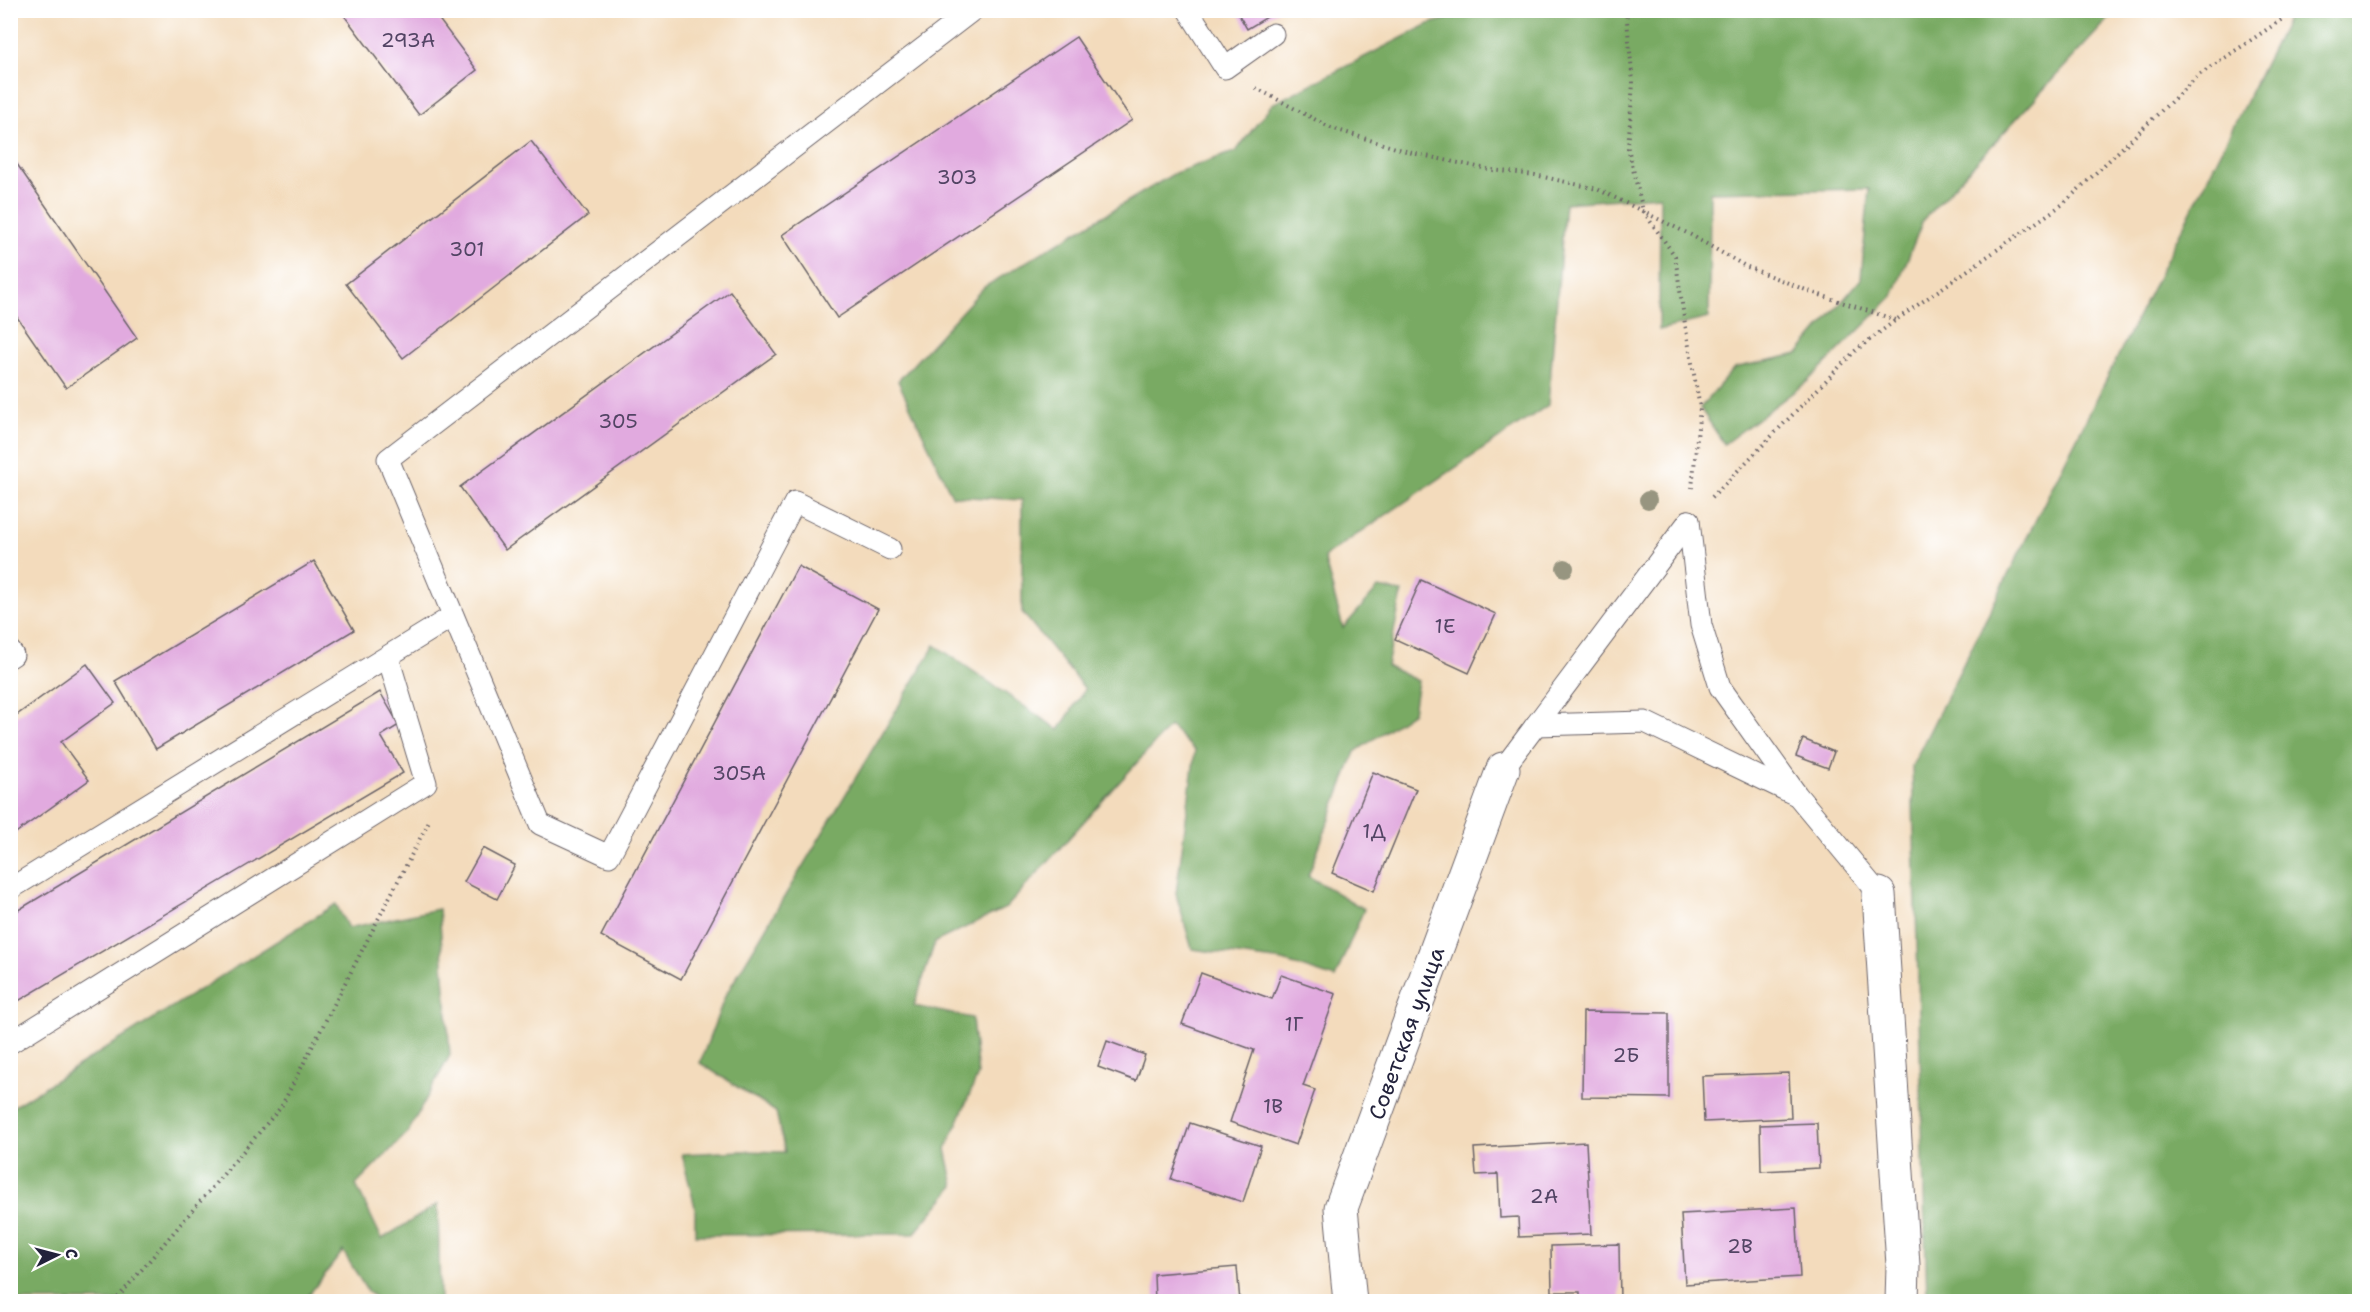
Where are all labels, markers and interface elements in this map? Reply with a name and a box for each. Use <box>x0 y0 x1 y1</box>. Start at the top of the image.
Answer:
house number: 293А <box>381 27 435 53</box>
house number: 303 <box>937 164 977 190</box>
house number: 301 <box>449 236 485 262</box>
house number: 305 <box>598 408 638 434</box>
house number: 1Е <box>1435 613 1455 639</box>
house number: 305А <box>712 760 766 786</box>
house number: 1Д <box>1362 818 1386 844</box>
street label: Советская улица <box>1362 942 1451 1124</box>
house number: 1Г <box>1285 1011 1304 1037</box>
house number: 2Б <box>1612 1042 1640 1068</box>
house number: 1В <box>1263 1093 1283 1119</box>
house number: 2А <box>1530 1183 1558 1209</box>
north arrow <box>27 1225 87 1285</box>
house number: 2В <box>1727 1233 1753 1259</box>
text: С <box>60 1247 82 1260</box>

